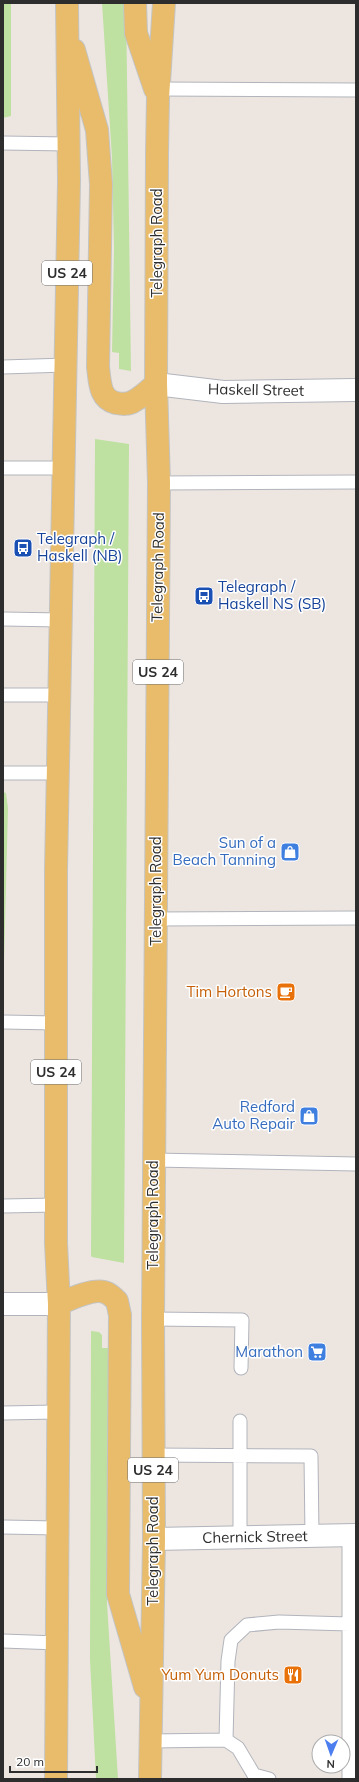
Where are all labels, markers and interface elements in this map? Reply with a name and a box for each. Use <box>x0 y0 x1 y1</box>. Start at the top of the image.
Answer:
street label: Telegraph Road <box>147 188 166 298</box>
road number: US 24 <box>42 261 92 285</box>
street label: Haskell Street <box>208 379 304 400</box>
street label: Telegraph Road <box>147 512 168 622</box>
place label: Telegraph / Haskell (NB) <box>37 529 123 565</box>
bus stop icon: Telegraph / Haskell (NB) <box>12 537 34 559</box>
place label: Telegraph / Haskell NS (SB) <box>218 577 326 613</box>
bus stop icon: Telegraph / Haskell NS (SB) <box>193 585 215 607</box>
road number: US 24 <box>133 660 183 684</box>
place label: Sun of a Beach Tanning <box>173 833 276 869</box>
street label: Telegraph Road <box>146 836 165 946</box>
shop icon: Sun of a Beach Tanning <box>279 841 301 863</box>
cafe icon: Tim Hortons <box>275 981 297 1003</box>
place label: Tim Hortons <box>186 982 272 1001</box>
road number: US 24 <box>31 1060 81 1084</box>
place label: Redford Auto Repair <box>212 1097 296 1133</box>
shop icon: Redford Auto Repair <box>298 1105 320 1127</box>
street label: Telegraph Road <box>143 1160 162 1270</box>
supermarket icon: Marathon <box>306 1341 328 1363</box>
place label: Marathon <box>235 1342 303 1361</box>
road number: US 24 <box>128 1458 178 1482</box>
street label: Telegraph Road <box>143 1496 162 1606</box>
street label: Chernick Street <box>202 1526 308 1547</box>
restaurant icon: Yum Yum Donuts <box>282 1664 304 1686</box>
place label: Yum Yum Donuts <box>161 1665 279 1684</box>
north arrow <box>311 1734 351 1774</box>
scale bar <box>10 1748 97 1774</box>
text: 20 m <box>16 1754 44 1769</box>
text: N <box>326 1757 335 1771</box>

